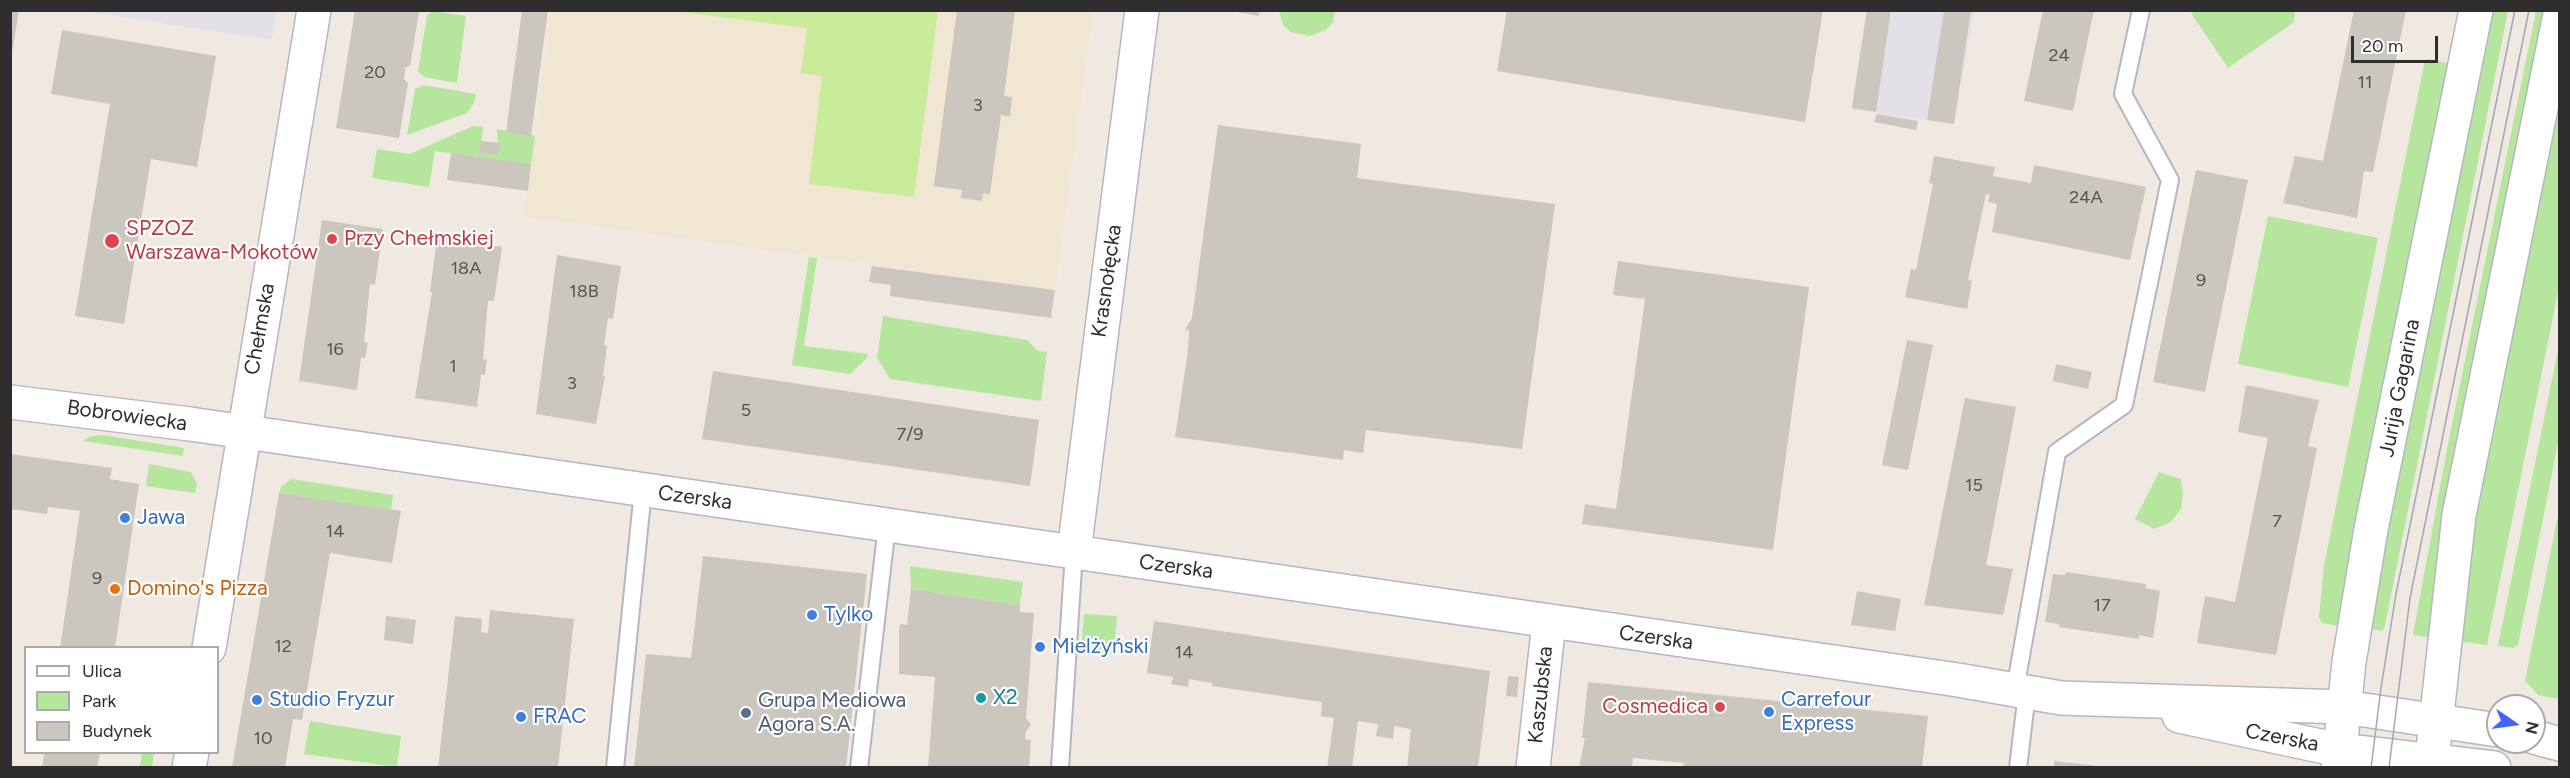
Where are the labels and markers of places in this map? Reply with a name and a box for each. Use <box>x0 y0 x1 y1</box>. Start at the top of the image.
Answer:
place label: SPZOZ Warszawa-Mokotów <box>126 216 318 266</box>
place label: Przy Chełmskiej <box>344 226 494 252</box>
marker: SPZOZ Warszawa-Mokotów <box>103 232 121 250</box>
marker: Przy Chełmskiej <box>325 232 339 246</box>
place label: Jawa <box>137 505 185 531</box>
marker: Jawa <box>118 511 132 525</box>
place label: Domino's Pizza <box>127 576 268 602</box>
marker: Domino's Pizza <box>108 582 122 596</box>
place label: Tylko <box>824 602 873 628</box>
marker: Tylko <box>805 608 819 622</box>
place label: Mielżyński <box>1052 634 1149 660</box>
marker: Mielżyński <box>1033 640 1047 654</box>
place label: X2 <box>993 685 1018 711</box>
place label: Studio Fryzur <box>269 687 395 713</box>
place label: Carrefour Express <box>1781 687 1871 737</box>
place label: Grupa Mediowa Agora S.A. <box>758 688 906 738</box>
marker: X2 <box>974 691 988 705</box>
marker: Studio Fryzur <box>250 693 264 707</box>
place label: Cosmedica <box>1602 694 1708 720</box>
marker: Cosmedica <box>1713 700 1727 714</box>
place label: FRAC <box>533 704 586 730</box>
marker: Carrefour Express <box>1762 705 1776 719</box>
marker: Grupa Mediowa Agora S.A. <box>739 706 753 720</box>
marker: FRAC <box>514 710 528 724</box>

